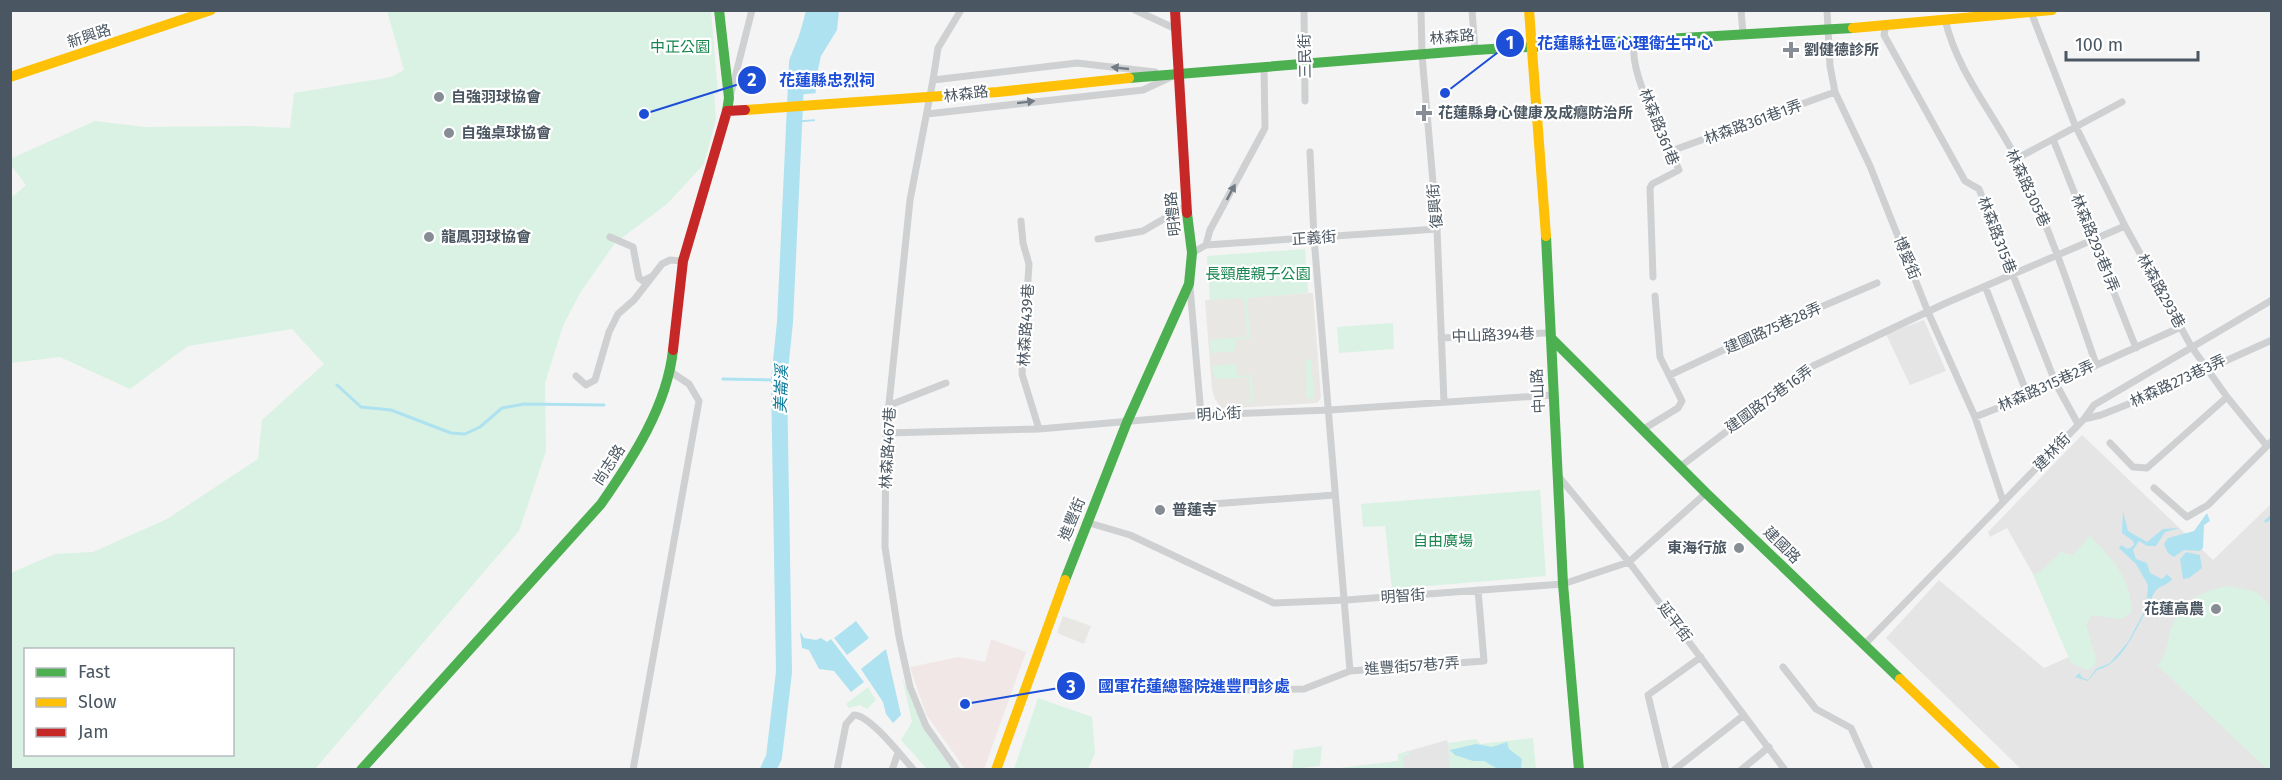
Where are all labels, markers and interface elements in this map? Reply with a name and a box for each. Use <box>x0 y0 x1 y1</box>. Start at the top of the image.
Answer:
street label: 新興路 <box>65 20 113 52</box>
scale bar <box>2066 24 2198 62</box>
street label: 林森路 <box>1429 26 1475 48</box>
callout: 花蓮縣社區心理衛生中心 <box>1495 26 1725 60</box>
text: 1 <box>1506 32 1514 54</box>
street label: 三民街 <box>1296 33 1314 79</box>
text: 花蓮縣社區心理衛生中心 <box>1537 34 1713 53</box>
text: 100 m <box>2075 34 2123 56</box>
park label: 中正公園 <box>650 38 710 56</box>
marker: 劉健德診所 <box>1782 41 1800 59</box>
place label: 劉健德診所 <box>1804 41 1879 59</box>
callout: 花蓮縣忠烈祠 <box>737 63 887 97</box>
one-way arrow <box>1111 63 1130 73</box>
text: 2 <box>747 69 757 91</box>
text: 花蓮縣忠烈祠 <box>779 71 875 90</box>
street label: 林森路 <box>943 82 989 106</box>
street label: 林森路361巷 <box>1635 86 1683 168</box>
place label: 自強羽球協會 <box>451 88 541 106</box>
marker: 自強羽球協會 <box>432 90 446 104</box>
street label: 林森路361巷1弄 <box>1702 96 1804 148</box>
one-way arrow <box>1017 98 1036 107</box>
marker: 花蓮縣身心健康及成癮防治所 <box>1415 104 1433 122</box>
place label: 花蓮縣身心健康及成癮防治所 <box>1438 104 1633 122</box>
place label: 自強桌球協會 <box>461 124 551 142</box>
marker: 自強桌球協會 <box>442 126 456 140</box>
street label: 林森路305巷 <box>2002 146 2054 230</box>
one-way arrow <box>1225 183 1235 201</box>
street label: 復興街 <box>1424 183 1446 229</box>
street label: 明禮路 <box>1162 191 1184 237</box>
street label: 林森路293巷1弄 <box>2067 191 2123 295</box>
street label: 林森路315巷 <box>1974 194 2020 276</box>
street label: 正義街 <box>1291 227 1337 249</box>
place label: 龍鳳羽球協會 <box>441 228 531 246</box>
marker: 龍鳳羽球協會 <box>422 230 436 244</box>
street label: 博愛街 <box>1890 234 1924 282</box>
street label: 林森路293巷 <box>2133 251 2189 331</box>
park label: 長頸鹿親子公園 <box>1205 265 1311 283</box>
street label: 林森路439巷 <box>1015 283 1037 367</box>
street label: 建國路75巷28弄 <box>1722 298 1824 358</box>
street label: 中山路394巷 <box>1451 325 1535 345</box>
street label: 林森路273巷3弄 <box>2127 351 2229 411</box>
street label: 林森路315巷2弄 <box>1995 357 2097 415</box>
street label: 建國路75巷16弄 <box>1722 361 1816 437</box>
water label: 美崙溪 <box>771 363 791 413</box>
street label: 中山路 <box>1528 368 1548 414</box>
street label: 明心街 <box>1196 404 1242 424</box>
street label: 林森路467巷 <box>877 406 899 490</box>
street label: 建林街 <box>2030 430 2074 474</box>
street label: 尚志路 <box>589 441 629 489</box>
street label: 進豐街 <box>1055 495 1089 543</box>
place label: 普蓮寺 <box>1172 501 1217 519</box>
marker: 普蓮寺 <box>1153 503 1167 517</box>
street label: 建國路 <box>1760 523 1804 567</box>
park label: 自由廣場 <box>1413 532 1473 550</box>
place label: 東海行旅 <box>1667 539 1727 557</box>
marker: 東海行旅 <box>1732 541 1746 555</box>
street label: 明智街 <box>1380 585 1426 607</box>
street label: 延平街 <box>1654 599 1696 645</box>
place label: 花蓮高農 <box>2144 600 2204 618</box>
marker: 花蓮高農 <box>2209 602 2223 616</box>
legend <box>24 648 234 756</box>
street label: 進豐街57巷7弄 <box>1364 654 1460 678</box>
text: Fast <box>78 661 111 683</box>
callout: 國軍花蓮總醫院進豐門診處 <box>1056 669 1302 703</box>
text: 3 <box>1065 676 1076 698</box>
text: 國軍花蓮總醫院進豐門診處 <box>1098 677 1290 696</box>
text: Slow <box>78 691 117 713</box>
text: Jam <box>78 721 109 743</box>

